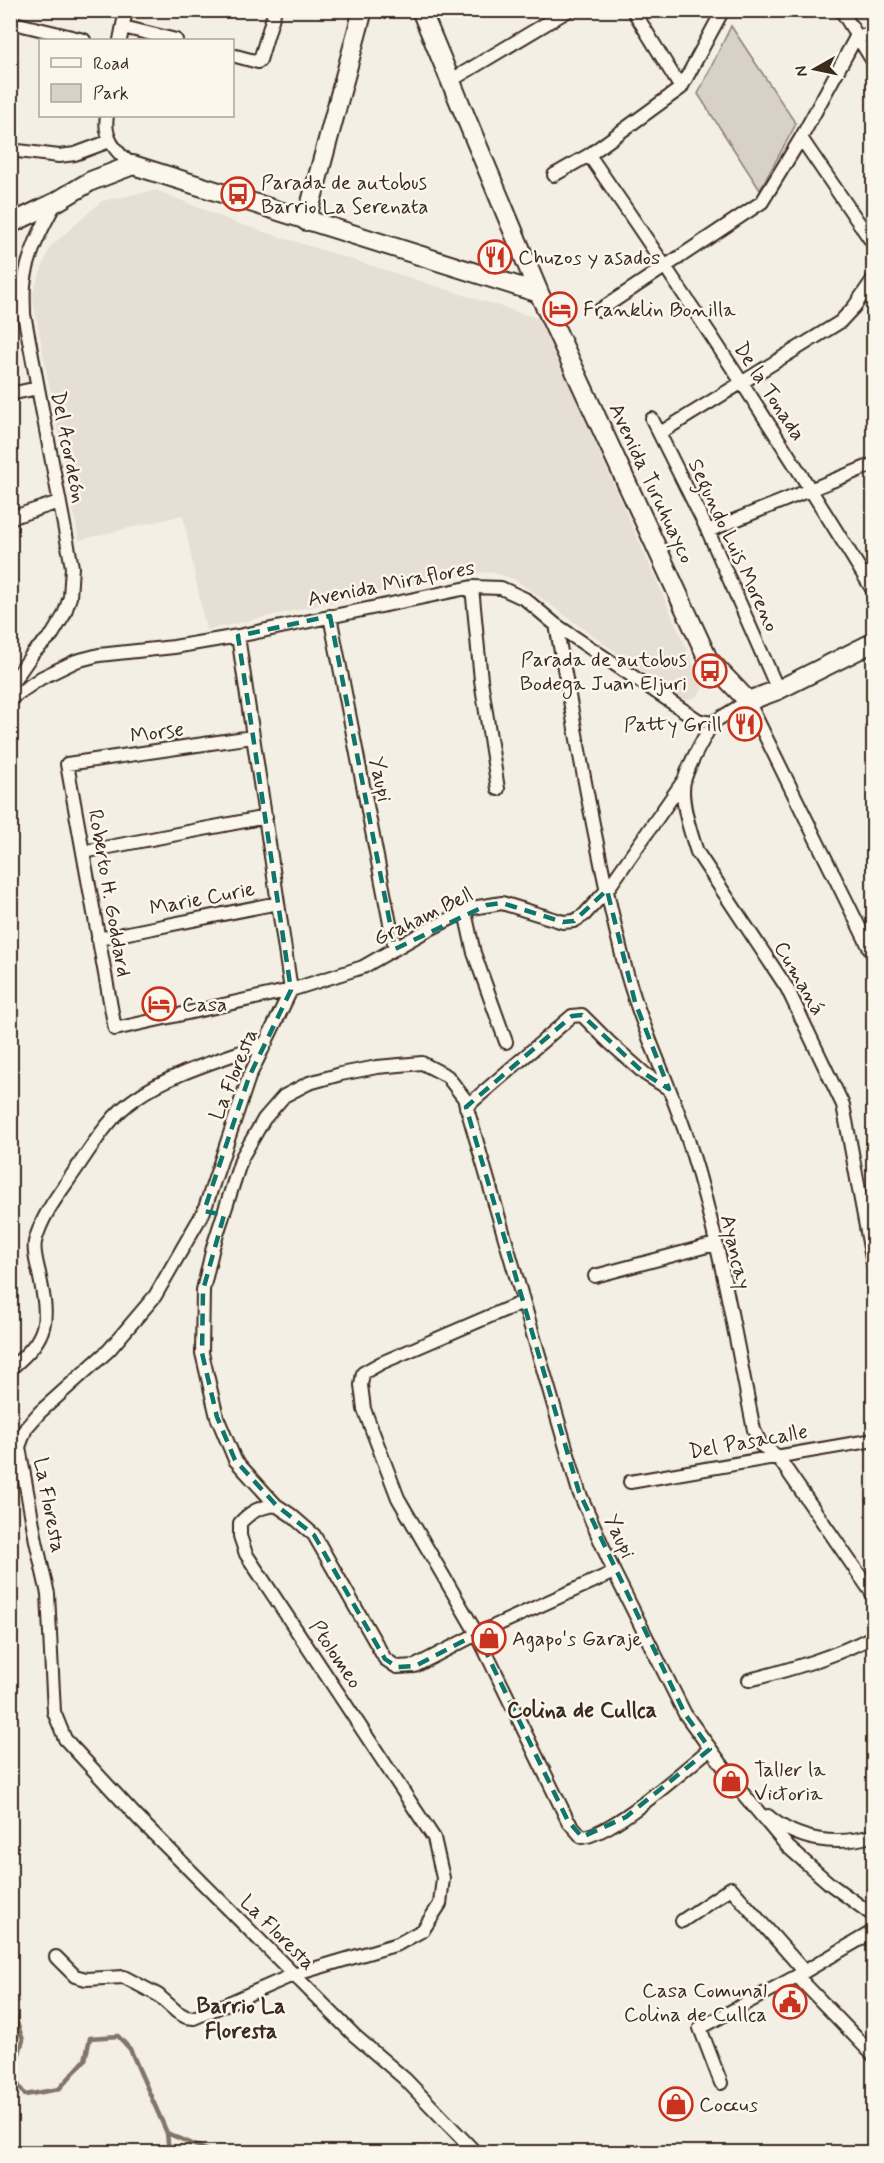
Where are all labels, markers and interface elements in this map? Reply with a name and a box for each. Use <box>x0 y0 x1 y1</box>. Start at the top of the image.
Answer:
legend <box>39 39 234 117</box>
north arrow <box>785 39 845 99</box>
text: Road <box>93 52 129 76</box>
text: N <box>790 64 813 78</box>
text: Park <box>93 82 129 106</box>
place label: Parada de autobus Barrio La Serenata <box>261 169 428 221</box>
bus stop icon: Parada de autobus Barrio La Serenata <box>220 176 256 212</box>
restaurant icon: Chuzos y asados <box>477 239 513 275</box>
place label: Chuzos y asados <box>518 244 660 272</box>
hotel icon: Franklin Bonilla <box>542 291 578 327</box>
place label: Franklin Bonilla <box>583 296 736 324</box>
street label: De la Tonada <box>727 337 812 446</box>
street label: Del Acordeón <box>43 389 93 505</box>
street label: Avenida Turuhuayco <box>602 399 700 568</box>
street label: Segundo Luis Moreno <box>679 454 785 637</box>
street label: Avenida Miraflores <box>305 554 477 614</box>
place label: Parada de autobus Bodega Juan Eljuri <box>520 646 687 699</box>
bus stop icon: Parada de autobus Bodega Juan Eljuri <box>692 653 728 689</box>
restaurant icon: Patty Grill <box>727 706 763 742</box>
place label: Patty Grill <box>624 711 722 739</box>
street label: Morse <box>129 715 186 751</box>
street label: Yaupi <box>362 754 398 804</box>
street label: Roberto H. Goddard <box>81 807 138 979</box>
street label: Marie Curie <box>147 875 257 923</box>
street label: Graham Bell <box>369 881 478 953</box>
street label: Cumaná <box>767 936 832 1021</box>
hotel icon: Casa <box>141 986 177 1022</box>
place label: Casa <box>182 991 227 1019</box>
street label: La Floresta <box>203 1024 265 1124</box>
street label: Ayancay <box>713 1212 757 1292</box>
street label: Del Pasacalle <box>686 1418 810 1466</box>
street label: La Floresta <box>26 1455 72 1555</box>
street label: Yaupi <box>597 1510 641 1563</box>
street label: Ptolomeo <box>302 1615 368 1694</box>
shop icon: Agapo's Garaje <box>471 1620 507 1656</box>
place label: Agapo's Garaje <box>512 1625 642 1653</box>
district label: Colina de Cullca <box>507 1697 657 1725</box>
place label: Taller la Victoria <box>754 1756 826 1808</box>
shop icon: Taller la Victoria <box>713 1763 749 1799</box>
street label: La Floresta <box>233 1889 321 1977</box>
place label: Casa Comunal Colina de Cullca <box>624 1977 767 2029</box>
public building icon: Casa Comunal Colina de Cullca <box>772 1984 808 2020</box>
district label: Barrio La Floresta <box>196 1993 286 2046</box>
shop icon: Coccus <box>658 2086 694 2122</box>
place label: Coccus <box>699 2091 758 2119</box>

